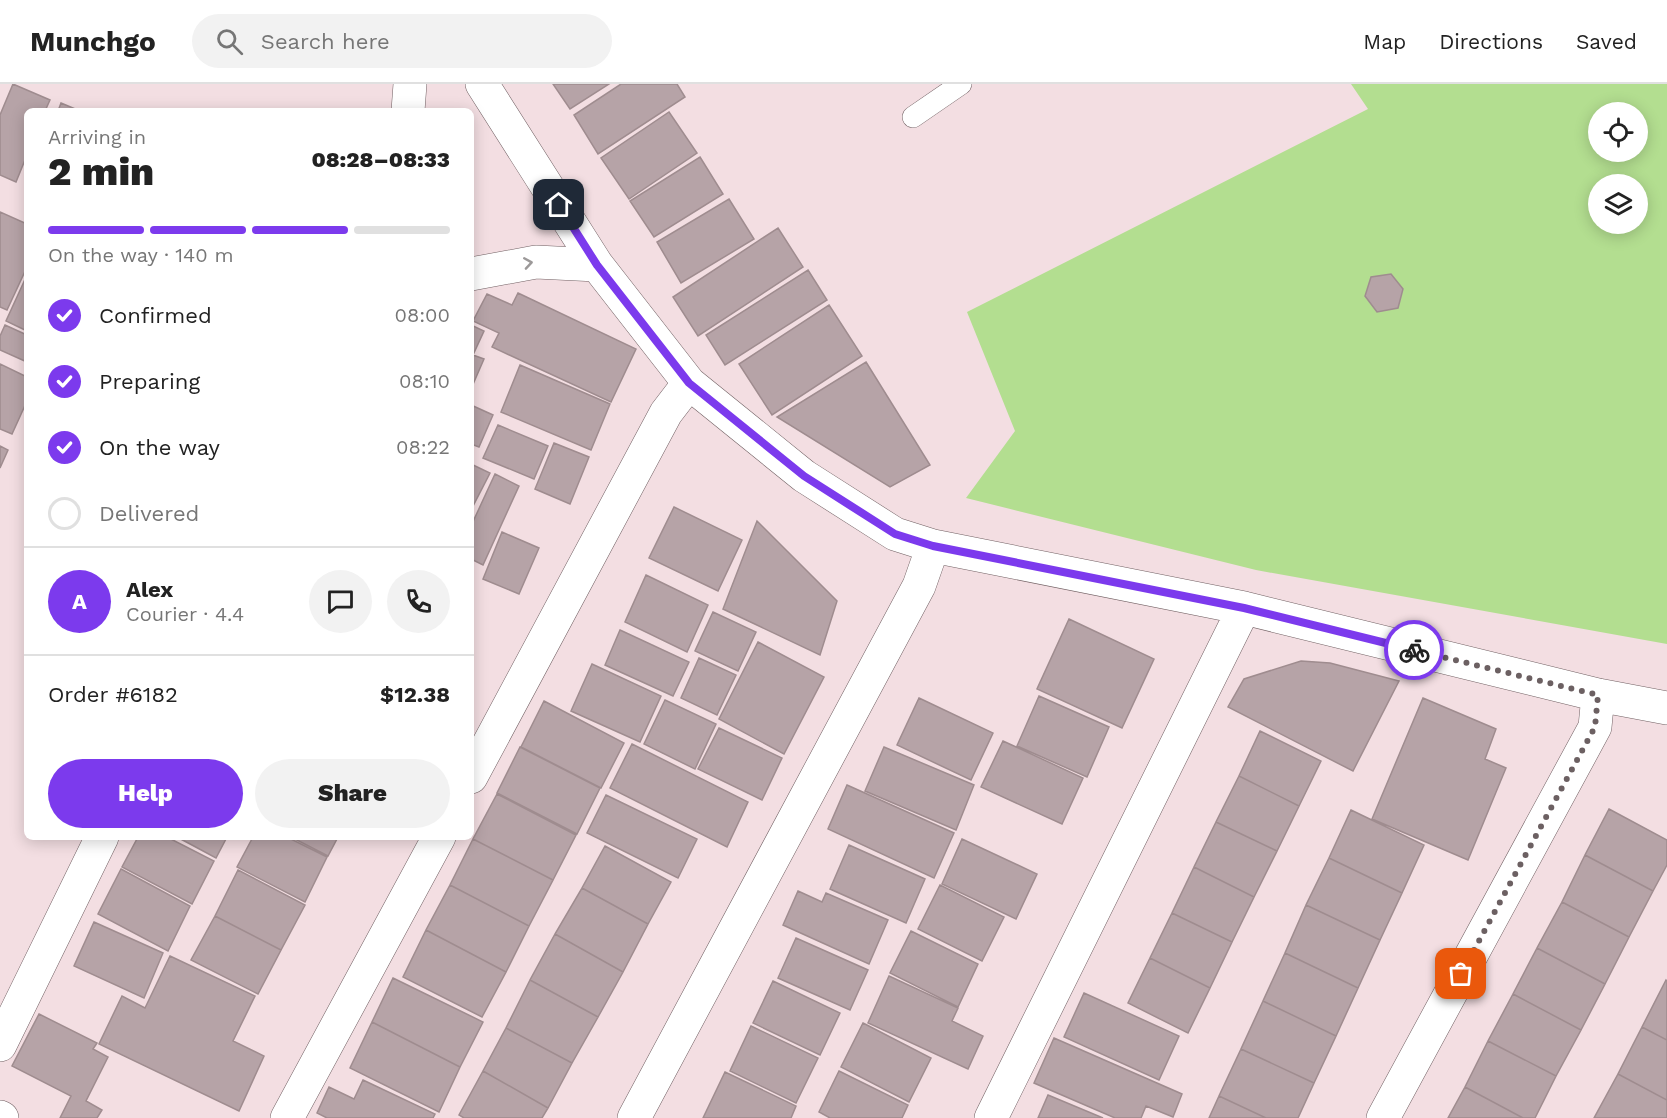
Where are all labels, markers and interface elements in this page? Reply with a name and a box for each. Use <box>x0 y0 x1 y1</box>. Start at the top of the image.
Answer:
search box <box>192 14 612 68</box>
text: Munchgo <box>30 25 156 58</box>
icon: search <box>213 25 246 58</box>
text: Search here <box>261 29 390 54</box>
text: Map <box>1363 29 1406 54</box>
text: Directions <box>1439 29 1543 54</box>
text: Saved <box>1576 29 1637 54</box>
map controls <box>1588 102 1648 234</box>
button: locate <box>1588 102 1648 162</box>
text: Arriving in <box>48 125 146 149</box>
text: 08:28–08:33 <box>311 147 450 172</box>
text: 2 min <box>48 149 154 194</box>
button: layers <box>1588 174 1648 234</box>
pin <box>533 179 584 230</box>
icon: home <box>542 188 575 221</box>
text: On the way · 140 m <box>48 243 234 267</box>
one-way arrow <box>524 258 533 270</box>
icon: check <box>48 299 81 332</box>
text: Confirmed <box>99 303 212 328</box>
text: 08:00 <box>394 303 450 327</box>
icon: check <box>48 365 81 398</box>
text: Preparing <box>99 369 200 394</box>
text: 08:10 <box>399 369 450 393</box>
icon: check <box>48 431 81 464</box>
text: On the way <box>99 435 220 460</box>
text: 08:22 <box>396 435 450 459</box>
text: Delivered <box>99 501 199 526</box>
button: chat <box>309 570 372 633</box>
button: phone <box>387 570 450 633</box>
text: Alex <box>126 577 173 602</box>
text: A <box>72 589 87 614</box>
text: Courier · 4.4 <box>126 602 244 626</box>
courier <box>1384 620 1444 680</box>
icon: bike <box>1398 634 1431 667</box>
text: Order #6182 <box>48 682 178 707</box>
text: $12.38 <box>380 682 450 707</box>
button: Help <box>48 759 243 828</box>
button: Share <box>255 759 450 828</box>
pin <box>1435 948 1486 999</box>
icon: bag <box>1444 957 1477 990</box>

